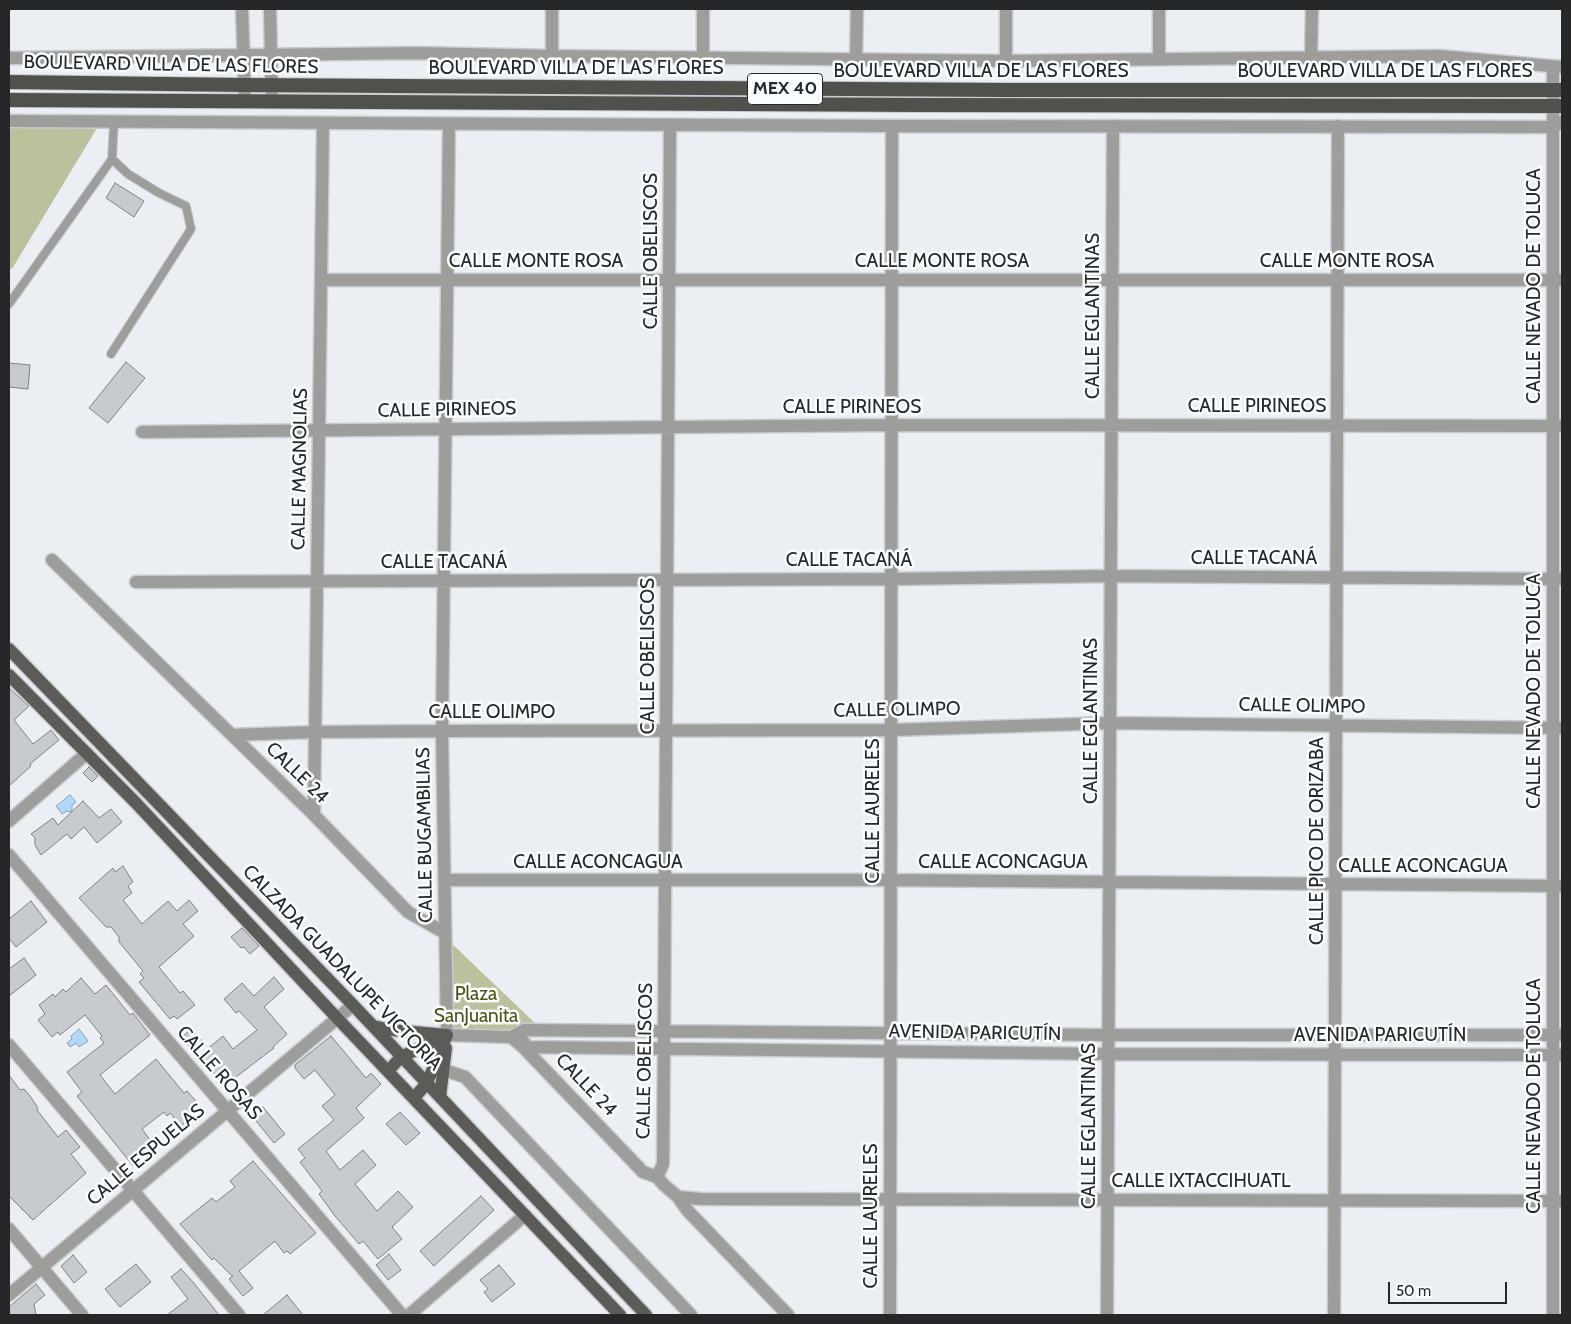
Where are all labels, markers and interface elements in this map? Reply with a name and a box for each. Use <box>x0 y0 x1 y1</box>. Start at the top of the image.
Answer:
street label: BOULEVARD VILLA DE LAS FLORES <box>23 51 319 79</box>
street label: BOULEVARD VILLA DE LAS FLORES <box>428 57 724 79</box>
street label: BOULEVARD VILLA DE LAS FLORES <box>833 60 1129 82</box>
street label: BOULEVARD VILLA DE LAS FLORES <box>1237 60 1533 82</box>
road number: MEX 40 <box>748 74 822 105</box>
street label: CALLE NEVADO DE TOLUCA <box>1523 168 1545 404</box>
street label: CALLE OBELISCOS <box>640 173 662 329</box>
street label: CALLE EGLANTINAS <box>1082 233 1104 399</box>
street label: CALLE MONTE ROSA <box>449 250 623 272</box>
street label: CALLE MONTE ROSA <box>855 250 1029 272</box>
street label: CALLE MONTE ROSA <box>1260 250 1434 272</box>
street label: CALLE MAGNOLIAS <box>287 388 313 550</box>
street label: CALLE PIRINEOS <box>1188 395 1326 417</box>
street label: CALLE PIRINEOS <box>783 396 921 418</box>
street label: CALLE PIRINEOS <box>377 397 517 423</box>
street label: CALLE TACANÁ <box>1191 547 1317 569</box>
street label: CALLE TACANÁ <box>786 549 912 571</box>
street label: CALLE TACANÁ <box>381 551 507 573</box>
street label: CALLE NEVADO DE TOLUCA <box>1523 573 1545 809</box>
street label: CALLE OBELISCOS <box>637 578 659 734</box>
street label: CALLE EGLANTINAS <box>1080 638 1102 804</box>
street label: CALLE OLIMPO <box>1238 693 1366 719</box>
street label: CALLE OLIMPO <box>833 697 961 723</box>
street label: CALLE OLIMPO <box>429 701 555 723</box>
street label: CALLE PICO DE ORIZABA <box>1306 737 1328 945</box>
street label: CALLE 24 <box>261 738 333 808</box>
street label: CALLE LAURELES <box>862 738 884 884</box>
street label: CALLE BUGAMBILIAS <box>412 747 438 923</box>
street label: CALLE ACONCAGUA <box>513 851 683 873</box>
street label: CALLE ACONCAGUA <box>918 851 1088 873</box>
street label: CALLE ACONCAGUA <box>1338 855 1508 877</box>
street label: CALZADA GUADALUPE VICTORIA <box>238 860 446 1076</box>
street label: CALLE NEVADO DE TOLUCA <box>1523 978 1545 1214</box>
park label: Plaza SanJuanita <box>434 983 518 1027</box>
street label: CALLE OBELISCOS <box>632 983 658 1139</box>
street label: AVENIDA PARICUTÍN <box>889 1020 1061 1046</box>
street label: CALLE ROSAS <box>172 1021 266 1125</box>
street label: AVENIDA PARICUTÍN <box>1294 1024 1466 1046</box>
street label: CALLE EGLANTINAS <box>1078 1043 1100 1209</box>
street label: CALLE 24 <box>551 1049 621 1121</box>
street label: CALLE ESPUELAS <box>83 1099 209 1211</box>
street label: CALLE LAURELES <box>860 1143 882 1289</box>
street label: CALLE IXTACCIHUATL <box>1111 1170 1291 1192</box>
scale bar <box>1391 1272 1510 1304</box>
text: 50 m <box>1396 1282 1431 1300</box>

